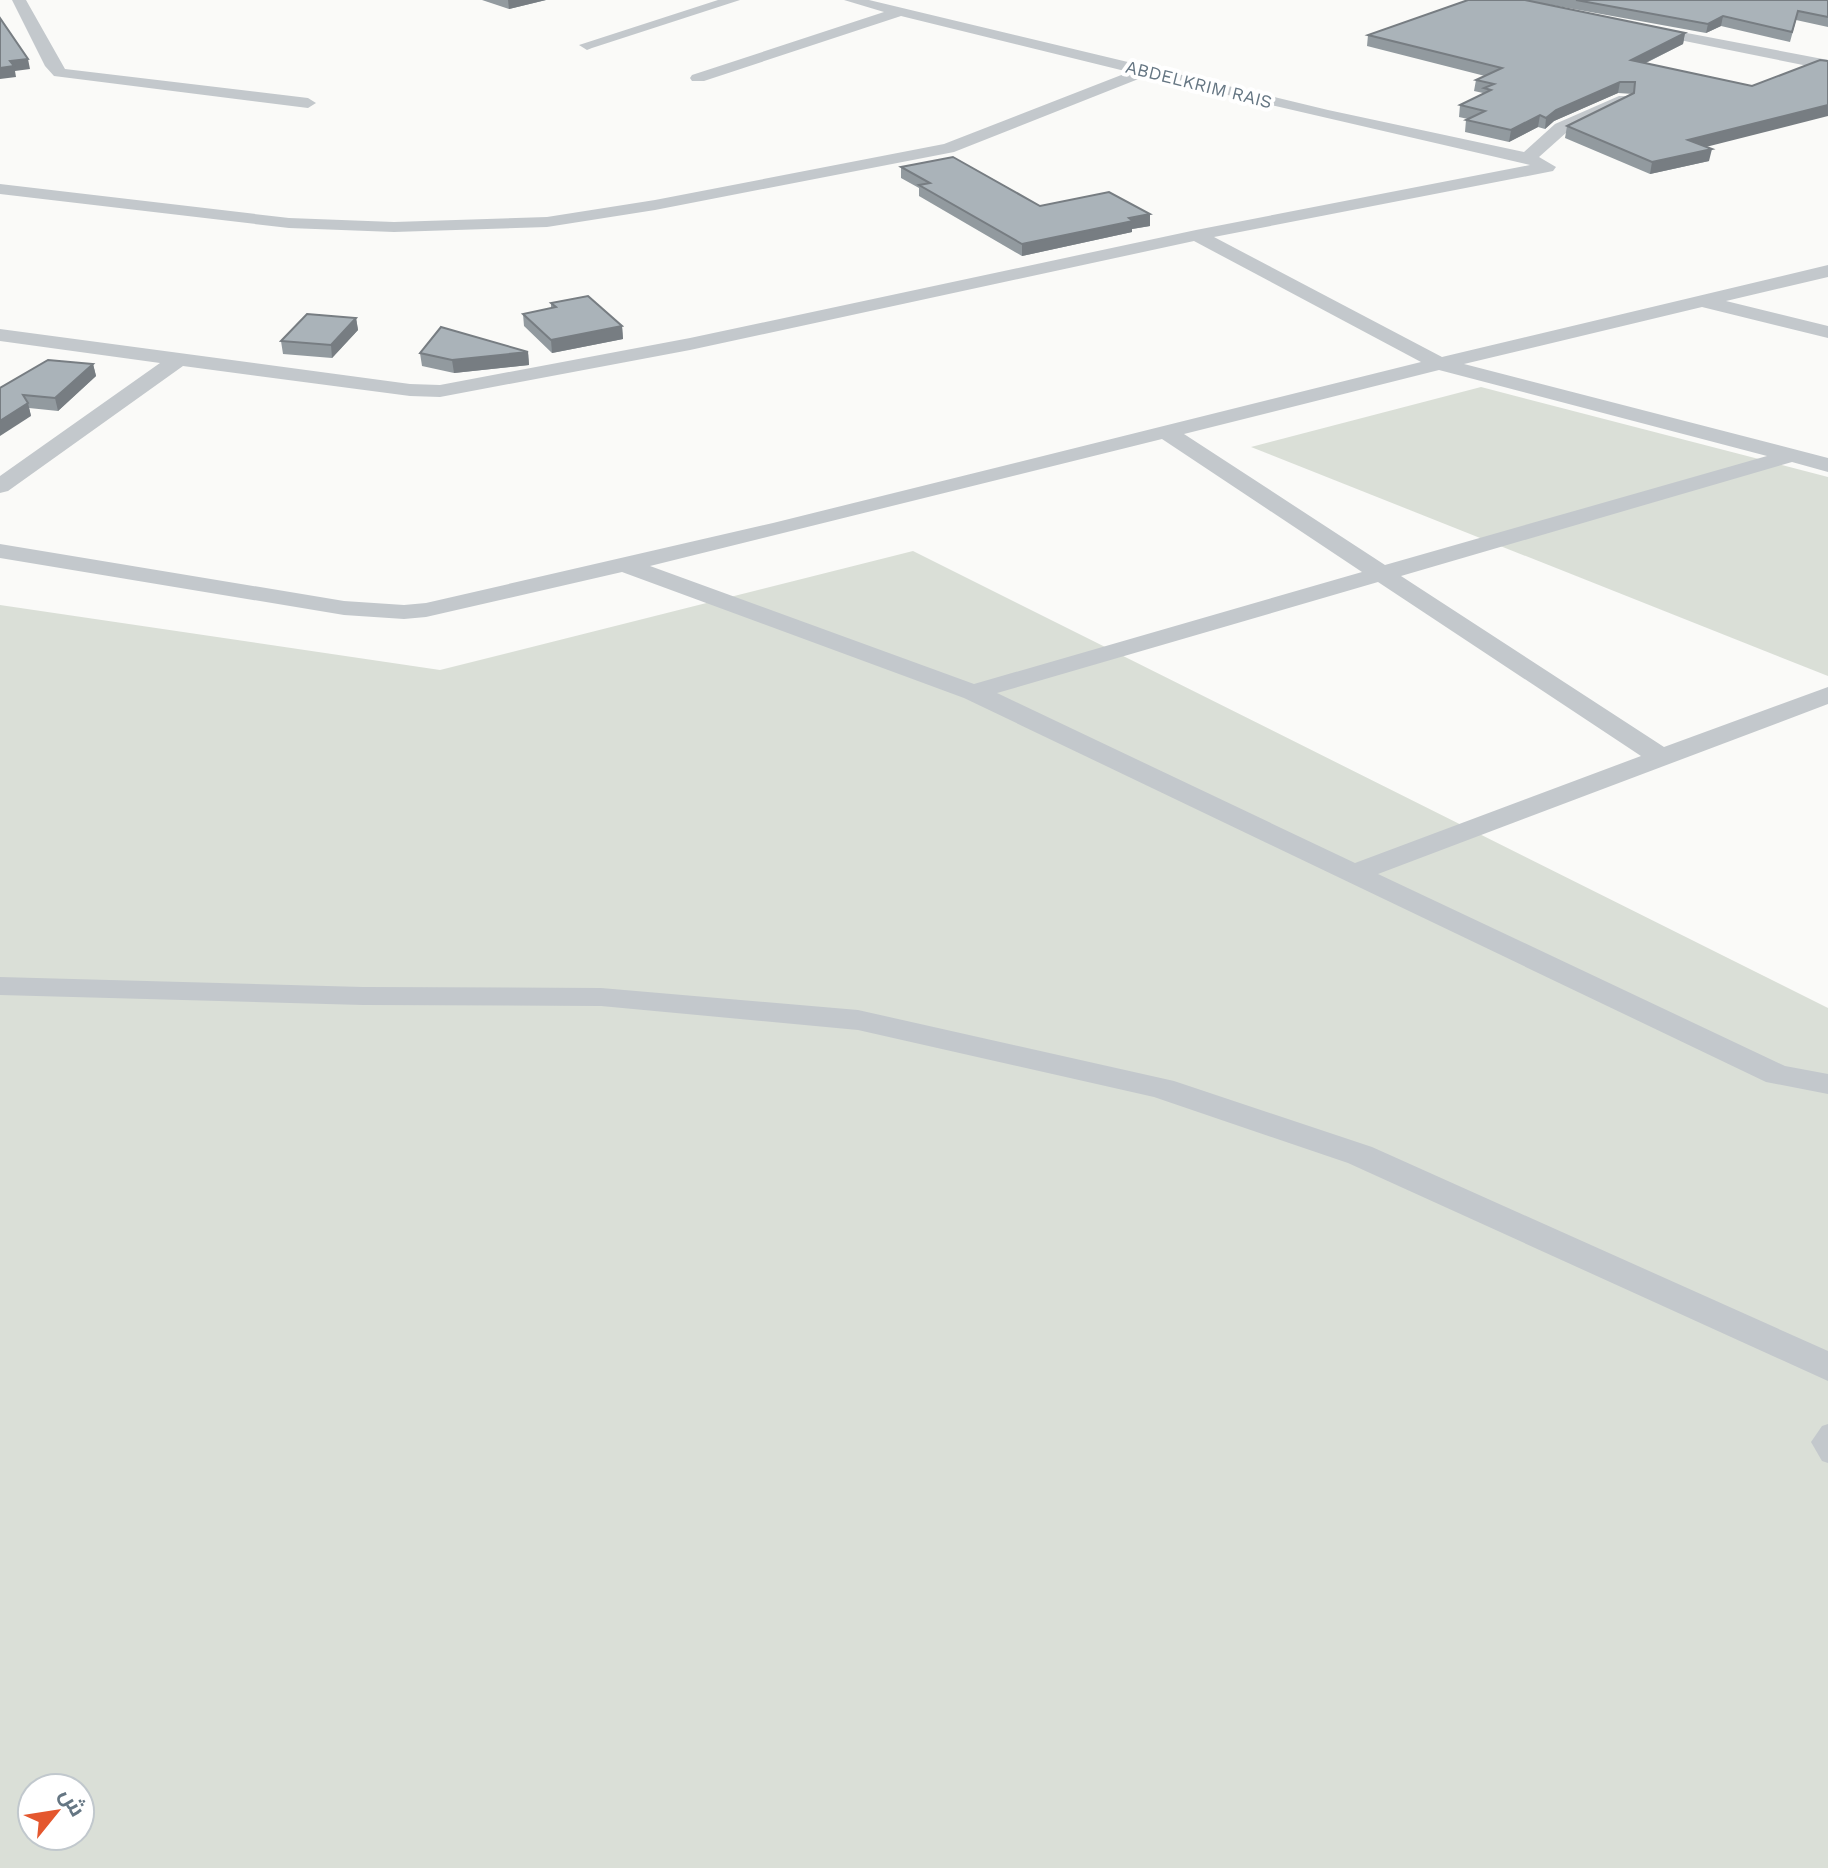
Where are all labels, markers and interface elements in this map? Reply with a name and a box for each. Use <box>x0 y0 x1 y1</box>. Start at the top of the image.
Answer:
street label: ABDELKRIM RAIS <box>1124 56 1274 112</box>
north arrow <box>16 1772 96 1852</box>
text: ش <box>54 1784 91 1821</box>

